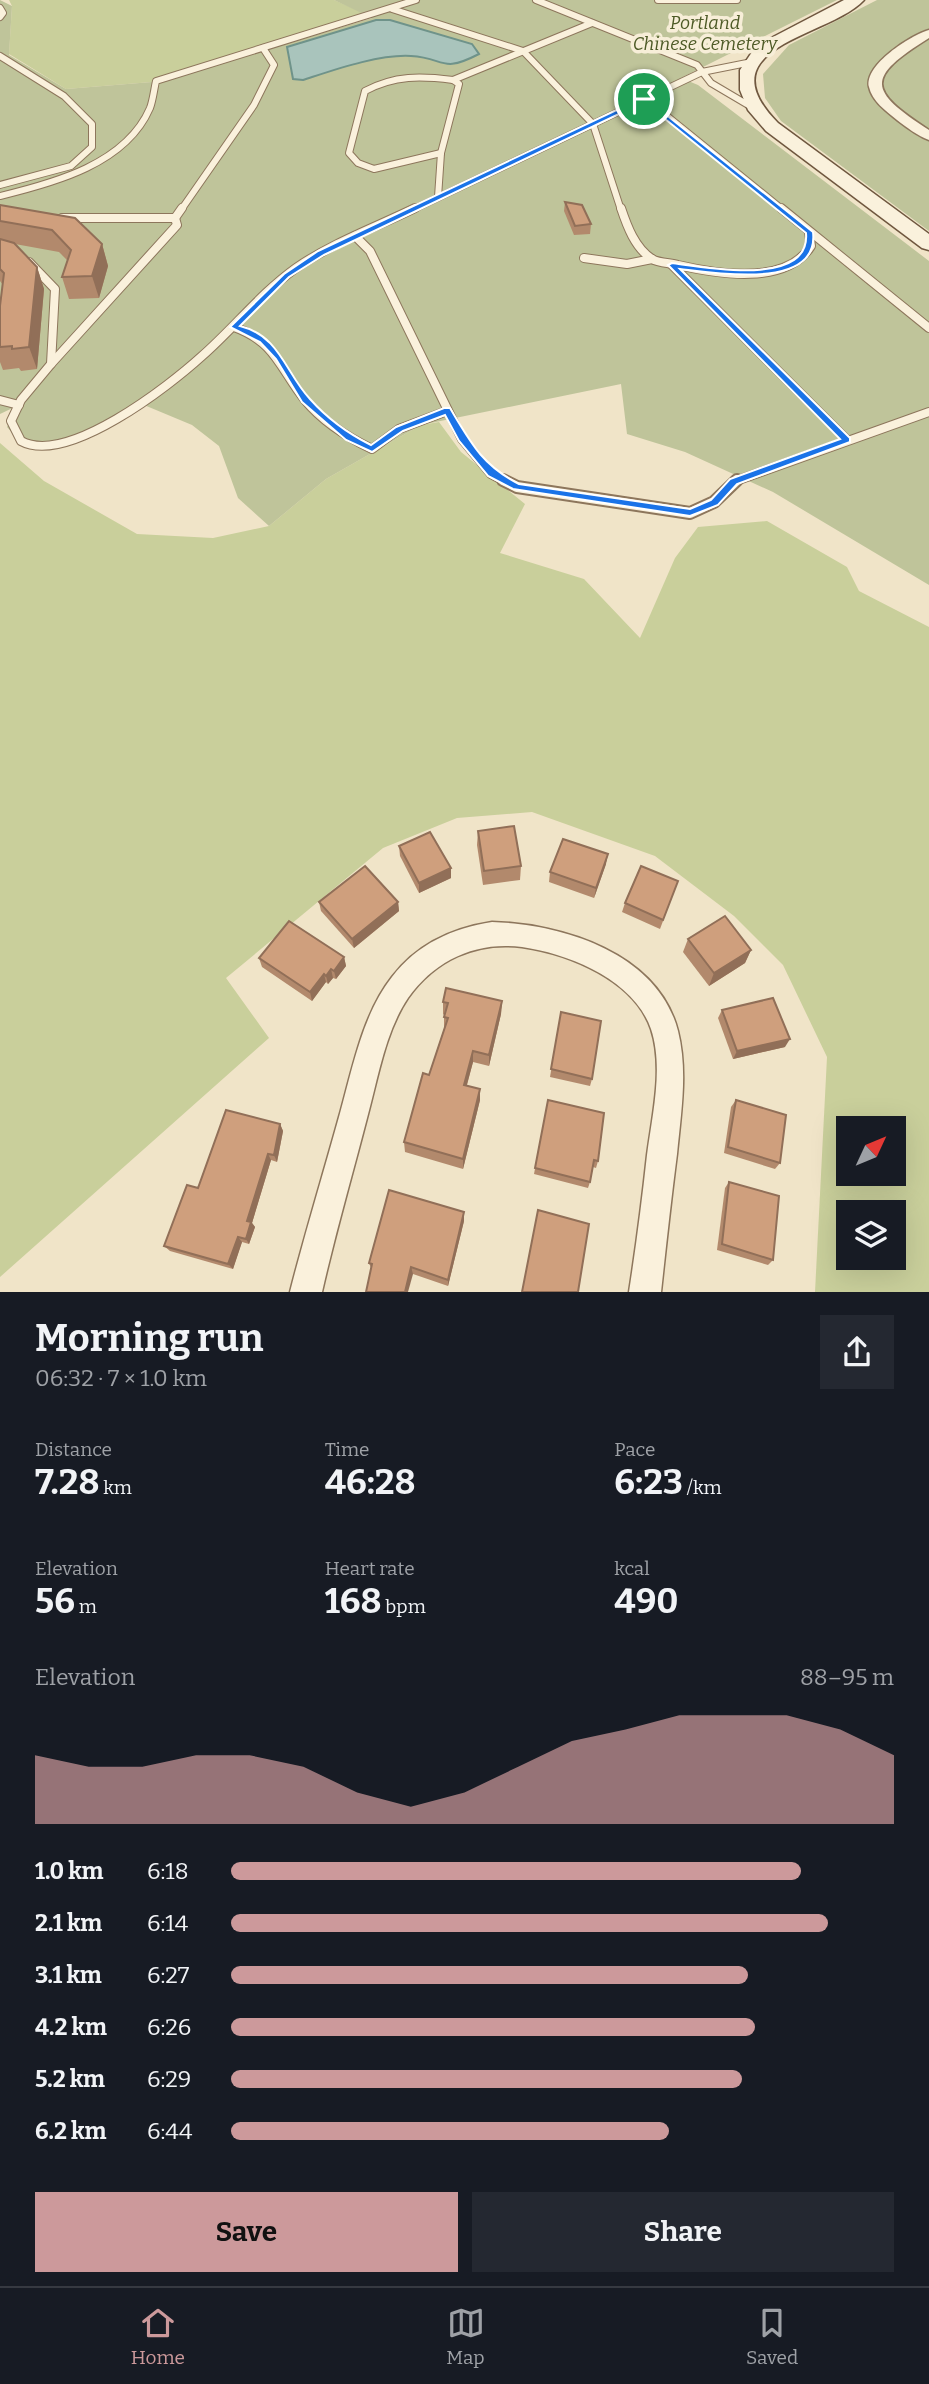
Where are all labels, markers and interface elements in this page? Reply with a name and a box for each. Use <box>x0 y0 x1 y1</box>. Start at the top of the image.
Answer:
park label: Portland Chinese Cemetery <box>633 12 778 55</box>
pin <box>614 69 674 129</box>
icon: arrive <box>625 80 663 118</box>
north arrow <box>836 1116 906 1186</box>
map controls <box>836 1116 906 1270</box>
button: layers <box>836 1200 906 1270</box>
text: Morning run <box>35 1315 263 1361</box>
button: share <box>820 1315 894 1389</box>
text: 06:32 · 7 × 1.0 km <box>35 1364 207 1392</box>
text: Distance <box>35 1438 112 1461</box>
text: Time <box>325 1438 370 1461</box>
text: Pace <box>614 1438 655 1461</box>
text: 7.28 <box>35 1461 100 1503</box>
text: 46:28 <box>325 1461 416 1503</box>
text: 6:23 <box>614 1461 683 1503</box>
text: km <box>100 1476 132 1499</box>
text: /km <box>683 1476 722 1499</box>
text: Elevation <box>35 1557 118 1580</box>
text: Heart rate <box>325 1557 415 1580</box>
text: kcal <box>614 1557 650 1580</box>
text: 56 <box>35 1580 75 1622</box>
text: 168 <box>325 1580 382 1622</box>
text: 490 <box>614 1580 679 1622</box>
text: m <box>75 1595 97 1618</box>
text: bpm <box>382 1595 426 1618</box>
text: Elevation <box>35 1663 135 1691</box>
text: 88–95 m <box>800 1663 894 1691</box>
text: 1.0 km <box>35 1857 104 1885</box>
text: 6:18 <box>147 1857 189 1885</box>
text: 2.1 km <box>35 1909 102 1937</box>
text: 6:14 <box>147 1909 188 1937</box>
text: 3.1 km <box>35 1961 102 1989</box>
text: 6:27 <box>147 1961 189 1989</box>
text: 4.2 km <box>35 2013 107 2041</box>
text: 6:26 <box>147 2013 191 2041</box>
text: 5.2 km <box>35 2065 105 2093</box>
text: 6:29 <box>147 2065 191 2093</box>
text: 6.2 km <box>35 2117 106 2145</box>
text: 6:44 <box>147 2117 192 2145</box>
button: Save <box>35 2192 458 2272</box>
button: Share <box>472 2192 894 2272</box>
tab: Home <box>131 2304 185 2369</box>
tab: Map <box>446 2304 485 2369</box>
tab: Saved <box>746 2304 798 2369</box>

